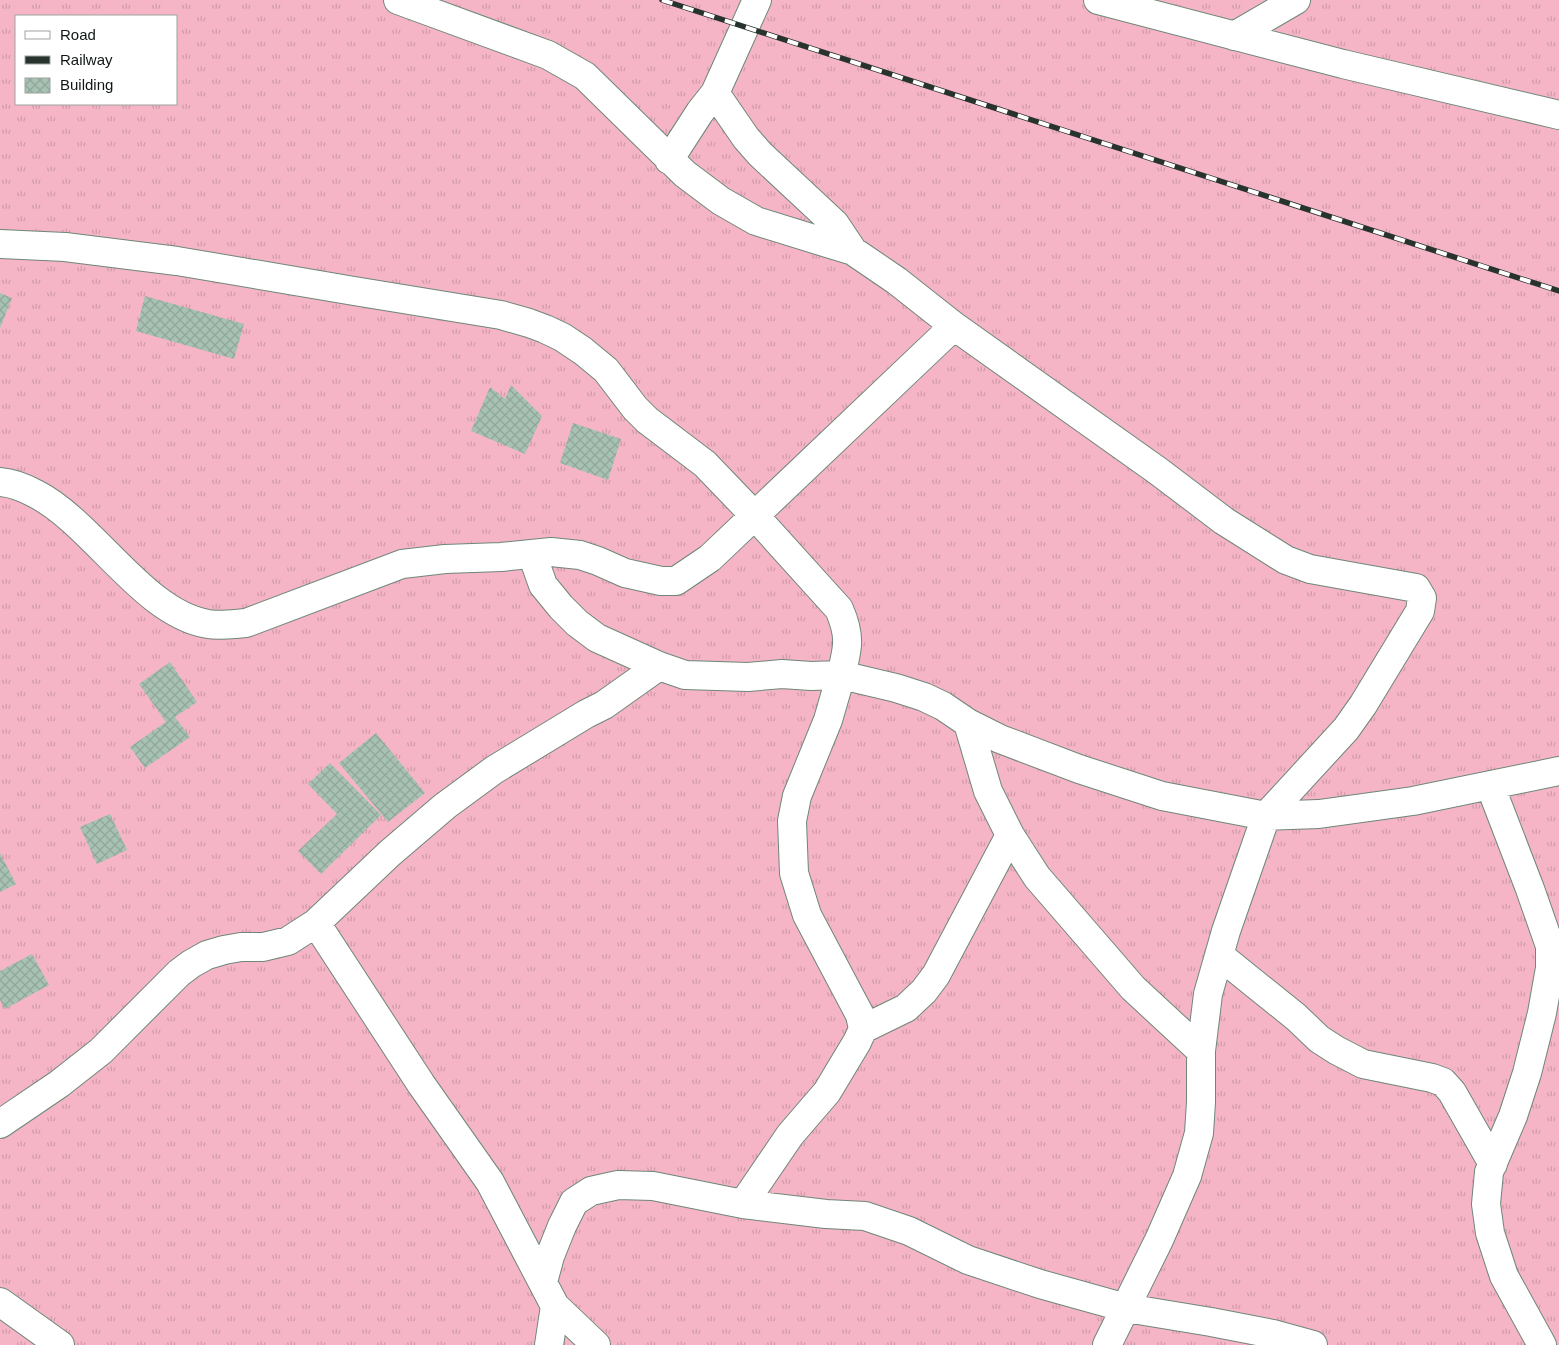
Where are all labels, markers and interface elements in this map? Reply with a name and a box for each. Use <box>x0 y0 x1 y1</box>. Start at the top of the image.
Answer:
legend <box>15 15 178 105</box>
text: Road <box>60 26 96 43</box>
text: Railway <box>60 51 113 68</box>
text: Building <box>60 76 113 93</box>

